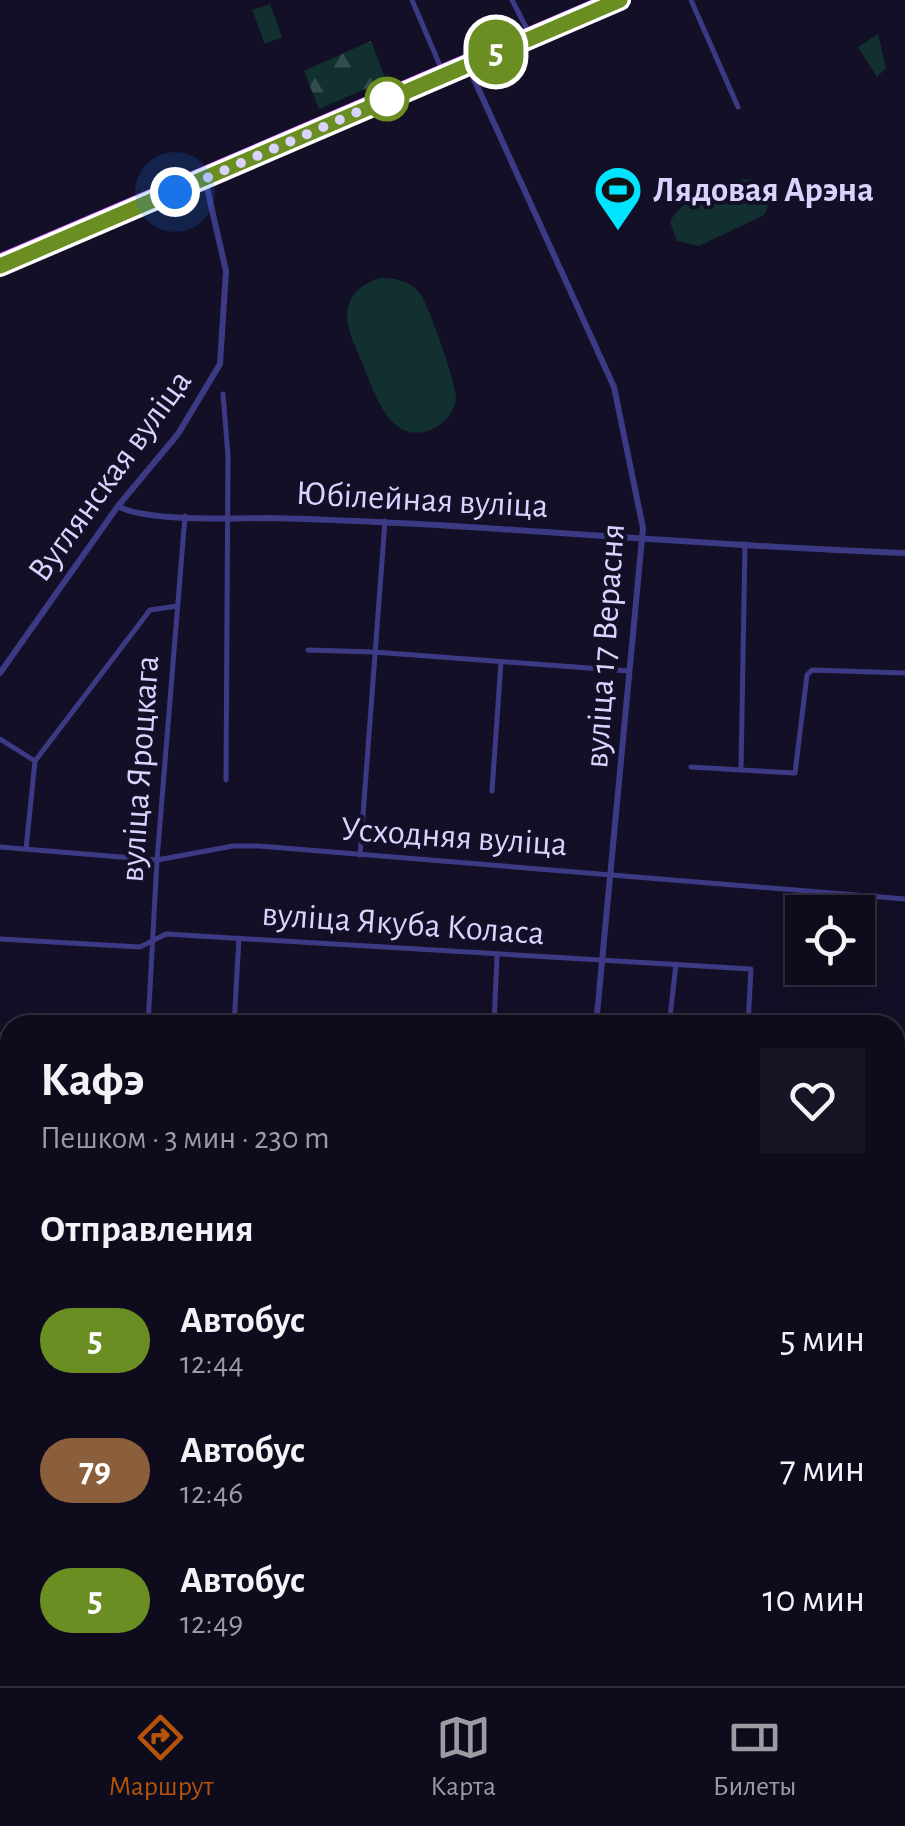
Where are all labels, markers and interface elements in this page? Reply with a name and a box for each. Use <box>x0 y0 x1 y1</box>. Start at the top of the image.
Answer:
line badge: 5 <box>464 20 528 84</box>
text: 5 <box>488 35 504 70</box>
unlabelled marker <box>366 78 408 120</box>
sports icon: Лядовая Арэна <box>592 164 644 232</box>
your location <box>150 167 200 217</box>
place label: Лядовая Арэна <box>653 173 874 208</box>
street label: Вуглянская вуліца <box>22 364 198 588</box>
street label: Юбілейная вуліца <box>295 476 549 524</box>
street label: вуліца 17 Верасня <box>579 522 631 770</box>
street label: вуліца Яроцкага <box>115 654 165 884</box>
street label: Усходняя вуліца <box>340 812 568 862</box>
map controls <box>785 895 875 985</box>
button: locate <box>785 895 875 985</box>
street label: вуліца Якуба Коласа <box>260 897 546 951</box>
button: heart <box>760 1048 865 1153</box>
text: Кафэ <box>40 1057 144 1105</box>
text: Пешком · 3 мин · 230 m <box>40 1122 330 1154</box>
text: Отправления <box>40 1211 254 1249</box>
text: Автобус <box>180 1302 305 1340</box>
text: 5 мин <box>780 1321 865 1359</box>
text: 5 <box>87 1323 103 1358</box>
text: 12:44 <box>180 1347 244 1379</box>
text: Автобус <box>180 1432 305 1470</box>
text: 7 мин <box>780 1451 865 1489</box>
text: 79 <box>79 1453 111 1488</box>
text: 12:46 <box>180 1477 243 1509</box>
text: Автобус <box>180 1562 305 1600</box>
text: 10 мин <box>762 1581 865 1619</box>
text: 5 <box>87 1583 103 1618</box>
text: 12:49 <box>180 1607 243 1639</box>
tab: Маршрут <box>108 1710 214 1804</box>
tab: Карта <box>430 1710 496 1804</box>
tab: Билеты <box>713 1710 797 1804</box>

